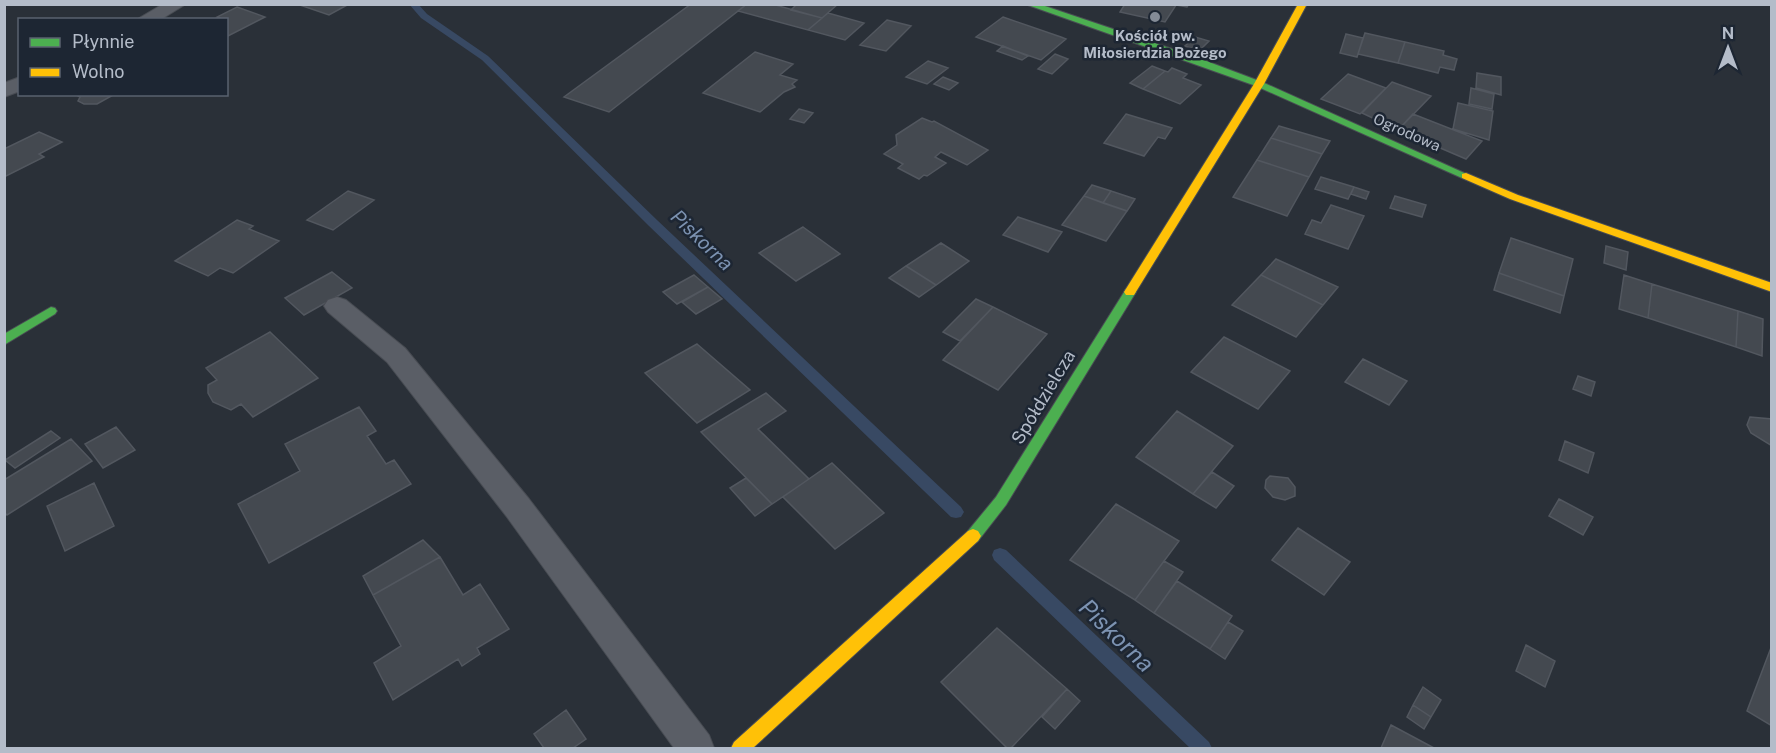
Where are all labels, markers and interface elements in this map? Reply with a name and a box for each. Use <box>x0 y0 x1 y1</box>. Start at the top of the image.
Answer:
marker: Kościół pw. Miłosierdzia Bożego <box>1148 10 1162 24</box>
legend <box>18 18 228 96</box>
north arrow <box>1698 18 1758 78</box>
text: N <box>1722 24 1734 43</box>
place label: Kościół pw. Miłosierdzia Bożego <box>1083 27 1227 61</box>
text: Płynnie <box>72 31 135 52</box>
text: Wolno <box>72 61 124 82</box>
street label: Ogrodowa <box>1371 110 1443 154</box>
water label: Piskorna <box>666 204 738 276</box>
street label: Spółdzielcza <box>1007 346 1079 448</box>
water label: Piskorna <box>1074 593 1160 677</box>

